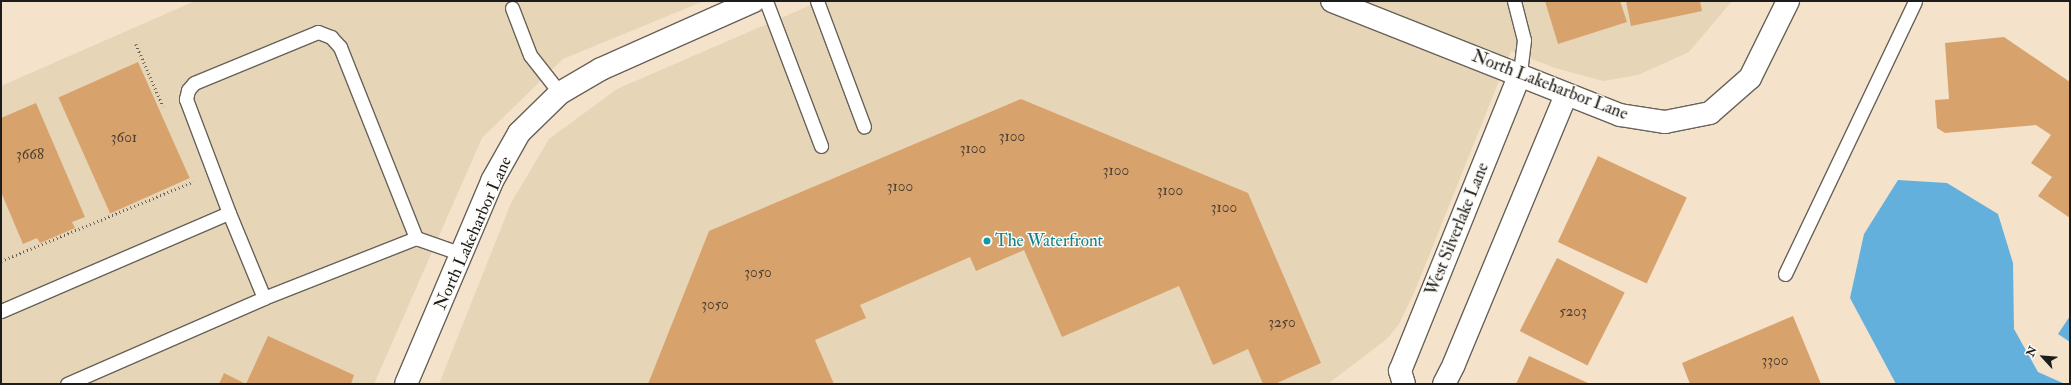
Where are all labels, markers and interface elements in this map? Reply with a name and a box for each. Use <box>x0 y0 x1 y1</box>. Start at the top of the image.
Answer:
street label: North Lakeharbor Lane <box>1469 46 1631 124</box>
house number: 3100 <box>999 128 1025 146</box>
house number: 3601 <box>111 129 137 147</box>
house number: 3100 <box>960 140 986 158</box>
house number: 3668 <box>16 146 44 164</box>
street label: North Lakeharbor Lane <box>430 153 516 313</box>
street label: West Silverlake Lane <box>1421 160 1493 298</box>
house number: 3100 <box>1103 162 1129 180</box>
house number: 3100 <box>887 178 913 196</box>
house number: 3100 <box>1157 182 1183 200</box>
house number: 3100 <box>1211 199 1237 217</box>
place label: The Waterfront <box>995 231 1103 251</box>
marker: The Waterfront <box>982 236 992 246</box>
house number: 3050 <box>744 264 772 282</box>
house number: 3050 <box>701 296 729 314</box>
house number: 5203 <box>1559 303 1587 321</box>
house number: 3250 <box>1268 314 1296 332</box>
north arrow <box>2023 337 2063 377</box>
text: N <box>2024 344 2040 359</box>
house number: 3300 <box>1762 352 1788 370</box>

